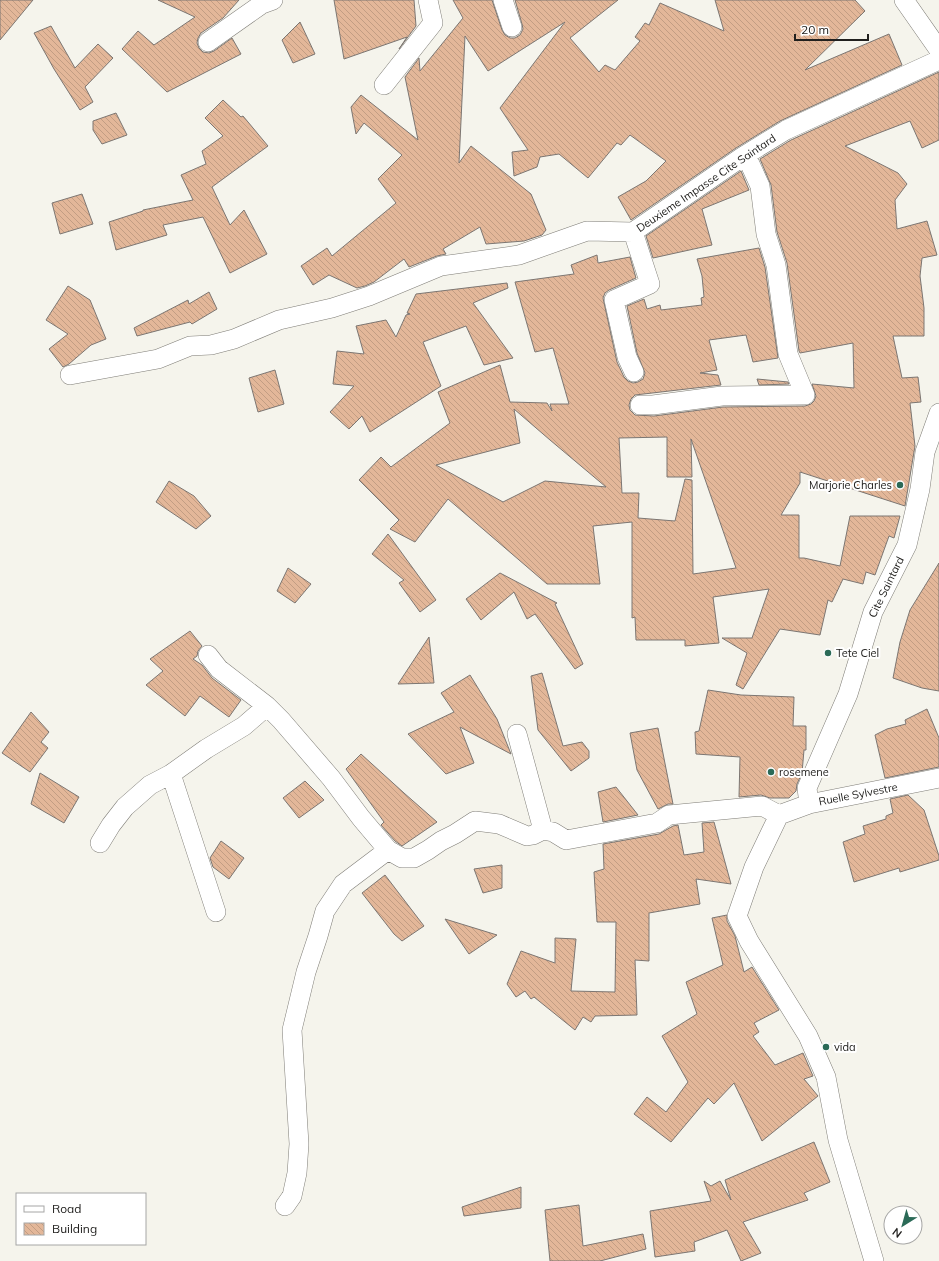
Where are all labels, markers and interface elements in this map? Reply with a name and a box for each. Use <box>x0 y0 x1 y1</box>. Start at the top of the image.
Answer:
scale bar <box>795 16 868 42</box>
text: 20 m <box>801 22 829 37</box>
street label: Deuxieme Impasse Cite Saintard <box>634 131 778 235</box>
place label: Marjorie Charles <box>809 478 892 492</box>
marker: Marjorie Charles <box>895 480 905 490</box>
street label: Cite Saintard <box>865 554 907 620</box>
place label: Tete Ciel <box>836 646 879 660</box>
marker: Tete Ciel <box>823 648 833 658</box>
place label: rosemene <box>779 765 829 779</box>
marker: rosemene <box>766 767 776 777</box>
street label: Ruelle Sylvestre <box>817 779 899 809</box>
place label: vida <box>834 1040 856 1054</box>
marker: vida <box>821 1042 831 1052</box>
legend <box>16 1193 146 1245</box>
text: Road <box>52 1201 81 1216</box>
north arrow <box>883 1205 923 1245</box>
text: Building <box>52 1221 97 1236</box>
text: N <box>889 1225 905 1241</box>

